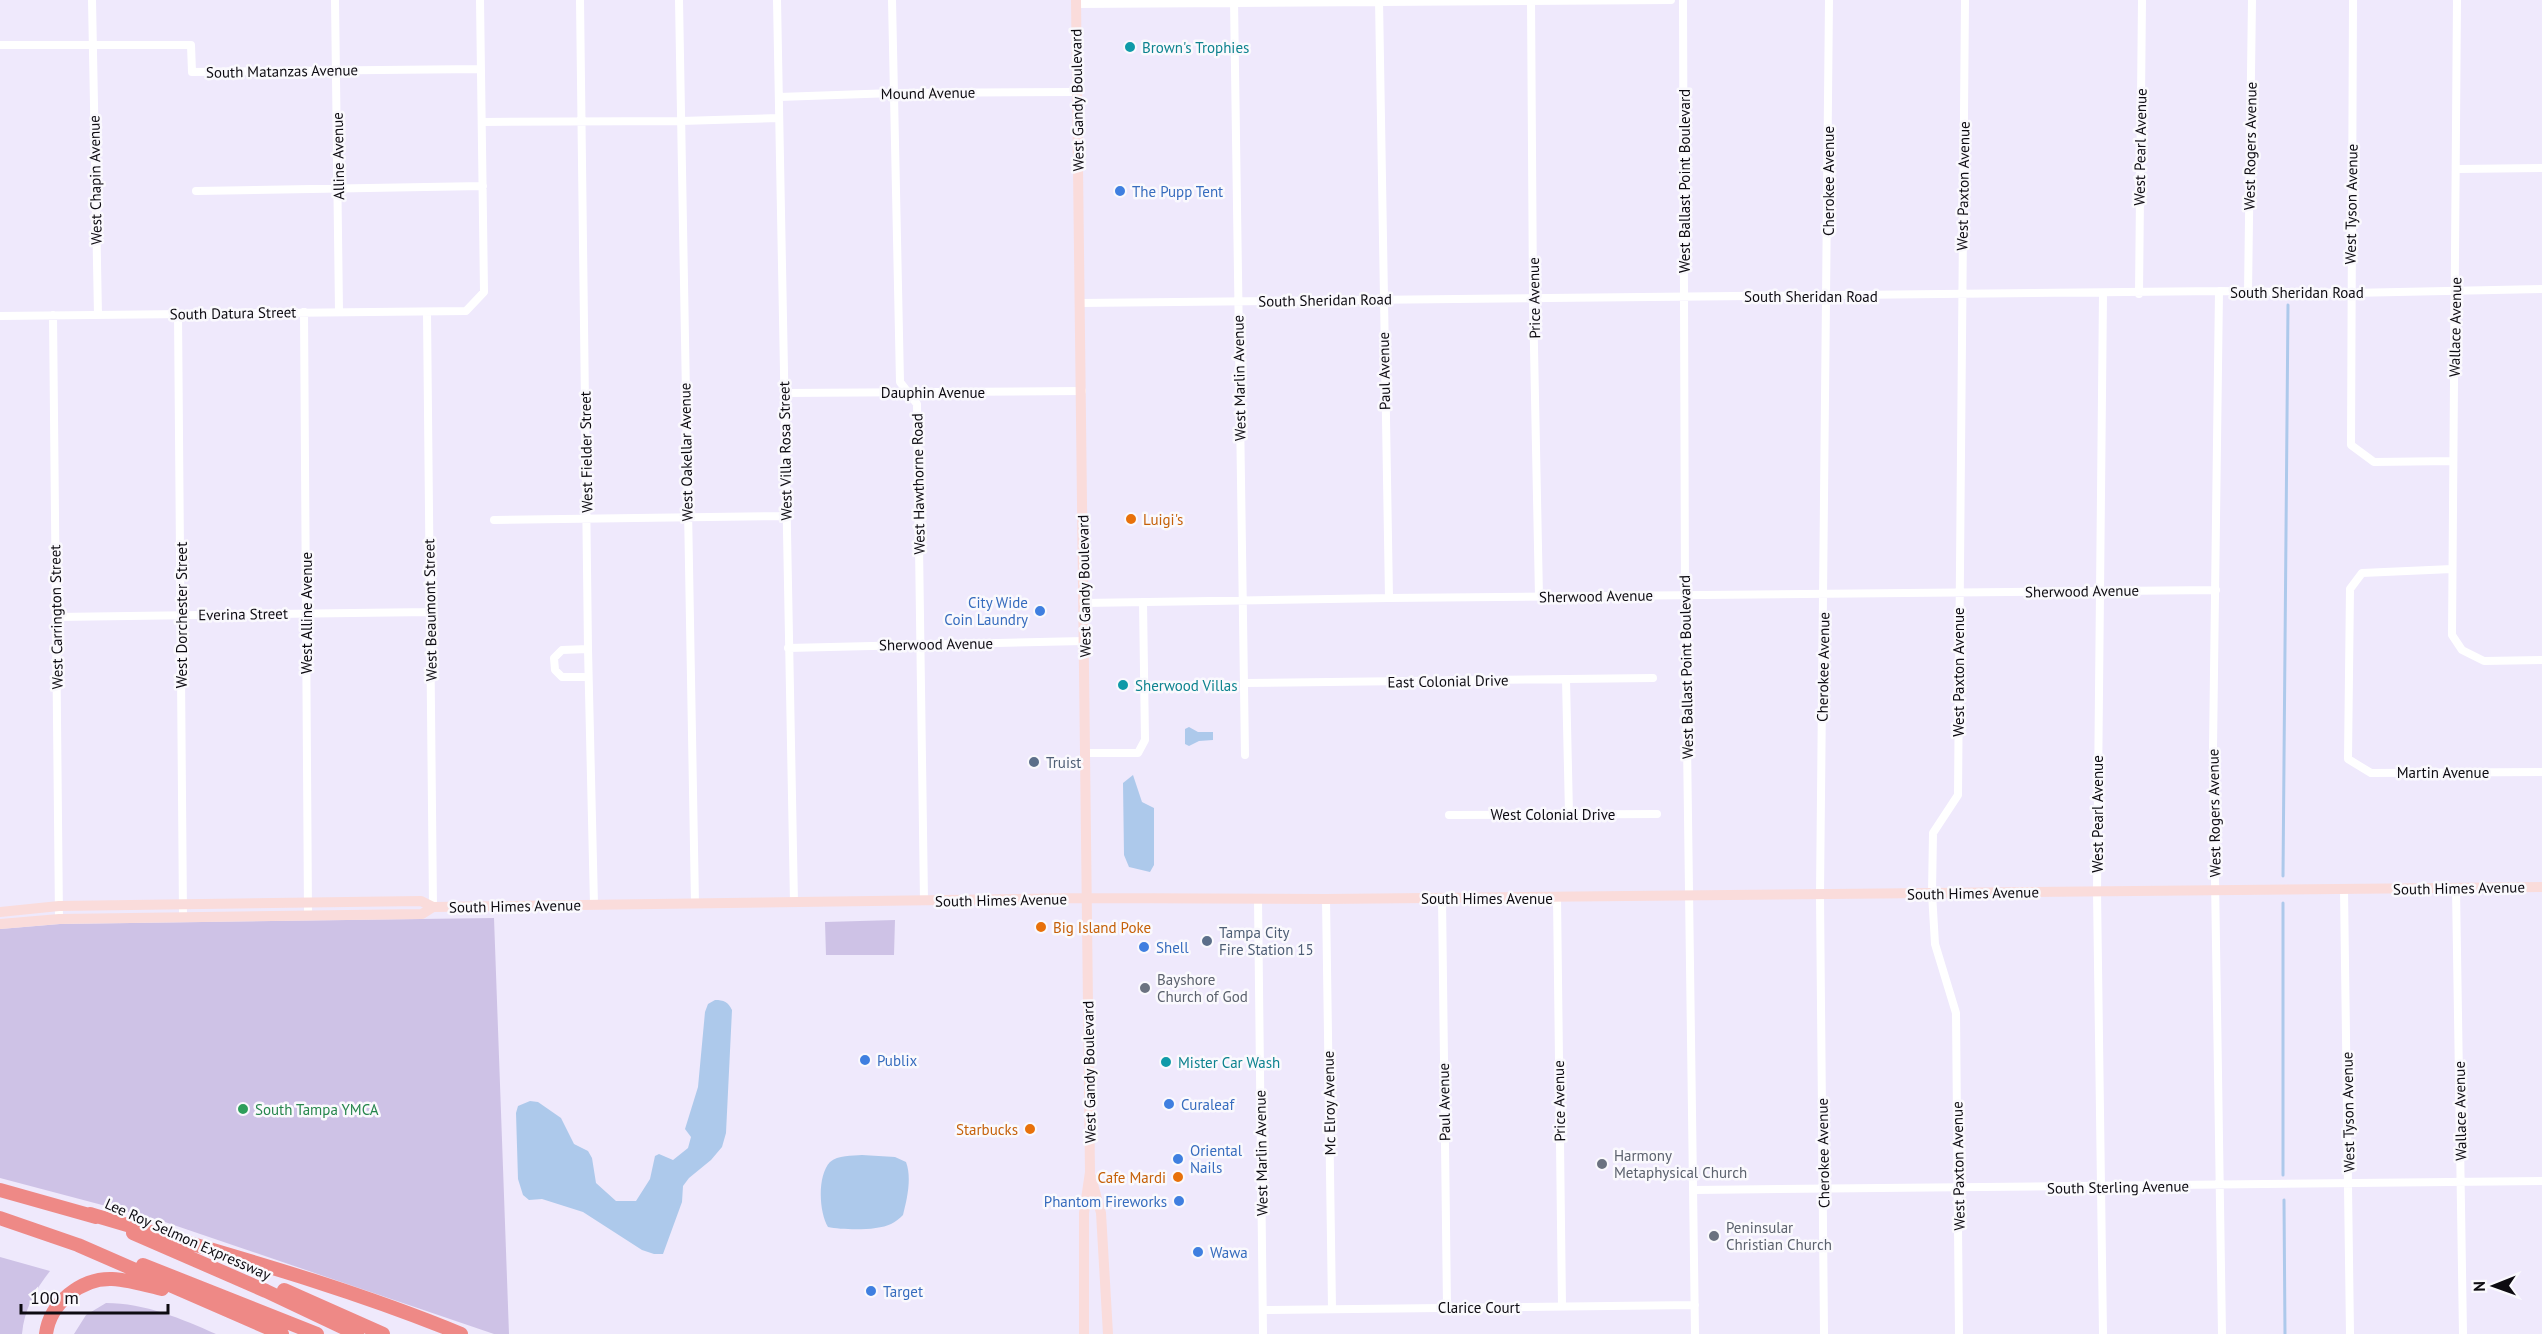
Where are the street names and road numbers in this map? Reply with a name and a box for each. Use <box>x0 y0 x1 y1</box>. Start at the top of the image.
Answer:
street label: West Gandy Boulevard <box>1066 29 1088 171</box>
street label: South Matanzas Avenue <box>206 60 358 82</box>
street label: West Rogers Avenue <box>2239 82 2261 210</box>
street label: Mound Avenue <box>881 83 975 103</box>
street label: West Pearl Avenue <box>2129 88 2151 206</box>
street label: West Ballast Point Boulevard <box>1675 89 1694 273</box>
street label: Alline Avenue <box>328 112 348 200</box>
street label: West Chapin Avenue <box>84 115 106 245</box>
street label: West Paxton Avenue <box>1952 121 1974 251</box>
street label: Cherokee Avenue <box>1819 126 1838 236</box>
street label: West Tyson Avenue <box>2340 143 2362 265</box>
street label: Price Avenue <box>1524 257 1544 339</box>
street label: Wallace Avenue <box>2445 277 2465 377</box>
street label: South Sheridan Road <box>2230 283 2364 302</box>
street label: South Sheridan Road <box>1744 287 1878 306</box>
street label: South Sheridan Road <box>1258 289 1392 311</box>
street label: South Datura Street <box>170 302 296 324</box>
street label: West Marlin Avenue <box>1228 315 1250 441</box>
street label: Paul Avenue <box>1374 332 1394 410</box>
street label: West Villa Rosa Street <box>774 381 796 521</box>
street label: West Oakellar Avenue <box>675 382 697 522</box>
street label: Dauphin Avenue <box>881 383 985 402</box>
street label: West Fielder Street <box>575 391 597 513</box>
street label: West Hawthorne Road <box>907 413 929 555</box>
street label: West Gandy Boulevard <box>1073 515 1095 657</box>
street label: West Beaumont Street <box>419 539 441 681</box>
street label: West Dorchester Street <box>172 542 191 688</box>
street label: West Carrington Street <box>45 545 67 689</box>
street label: West Alline Avenue <box>297 552 316 674</box>
street label: West Ballast Point Boulevard <box>1675 575 1697 759</box>
street label: Sherwood Avenue <box>2025 581 2139 601</box>
street label: Sherwood Avenue <box>1539 586 1653 606</box>
street label: Everina Street <box>198 604 288 624</box>
street label: West Paxton Avenue <box>1949 607 1968 737</box>
street label: Cherokee Avenue <box>1813 612 1833 722</box>
street label: Sherwood Avenue <box>879 634 993 654</box>
street label: East Colonial Drive <box>1387 670 1509 692</box>
street label: West Rogers Avenue <box>2203 749 2225 877</box>
street label: West Pearl Avenue <box>2088 755 2107 873</box>
street label: Martin Avenue <box>2397 763 2489 782</box>
street label: West Colonial Drive <box>1491 805 1615 824</box>
street label: South Himes Avenue <box>2393 877 2525 899</box>
street label: South Himes Avenue <box>1907 882 2039 904</box>
street label: South Himes Avenue <box>935 889 1067 911</box>
street label: South Himes Avenue <box>1421 889 1553 908</box>
street label: South Himes Avenue <box>449 895 581 917</box>
street label: West Gandy Boulevard <box>1078 1001 1100 1143</box>
street label: Mc Elroy Avenue <box>1319 1051 1339 1155</box>
street label: West Tyson Avenue <box>2337 1051 2359 1173</box>
street label: Price Avenue <box>1549 1060 1569 1142</box>
street label: Wallace Avenue <box>2450 1061 2470 1161</box>
street label: Paul Avenue <box>1434 1063 1454 1141</box>
street label: West Marlin Avenue <box>1250 1090 1272 1216</box>
street label: Cherokee Avenue <box>1813 1098 1833 1208</box>
street label: West Paxton Avenue <box>1947 1101 1969 1231</box>
street label: South Sterling Avenue <box>2047 1176 2189 1198</box>
street label: Lee Roy Selmon Expressway <box>102 1194 274 1284</box>
street label: Clarice Court <box>1438 1298 1520 1317</box>

